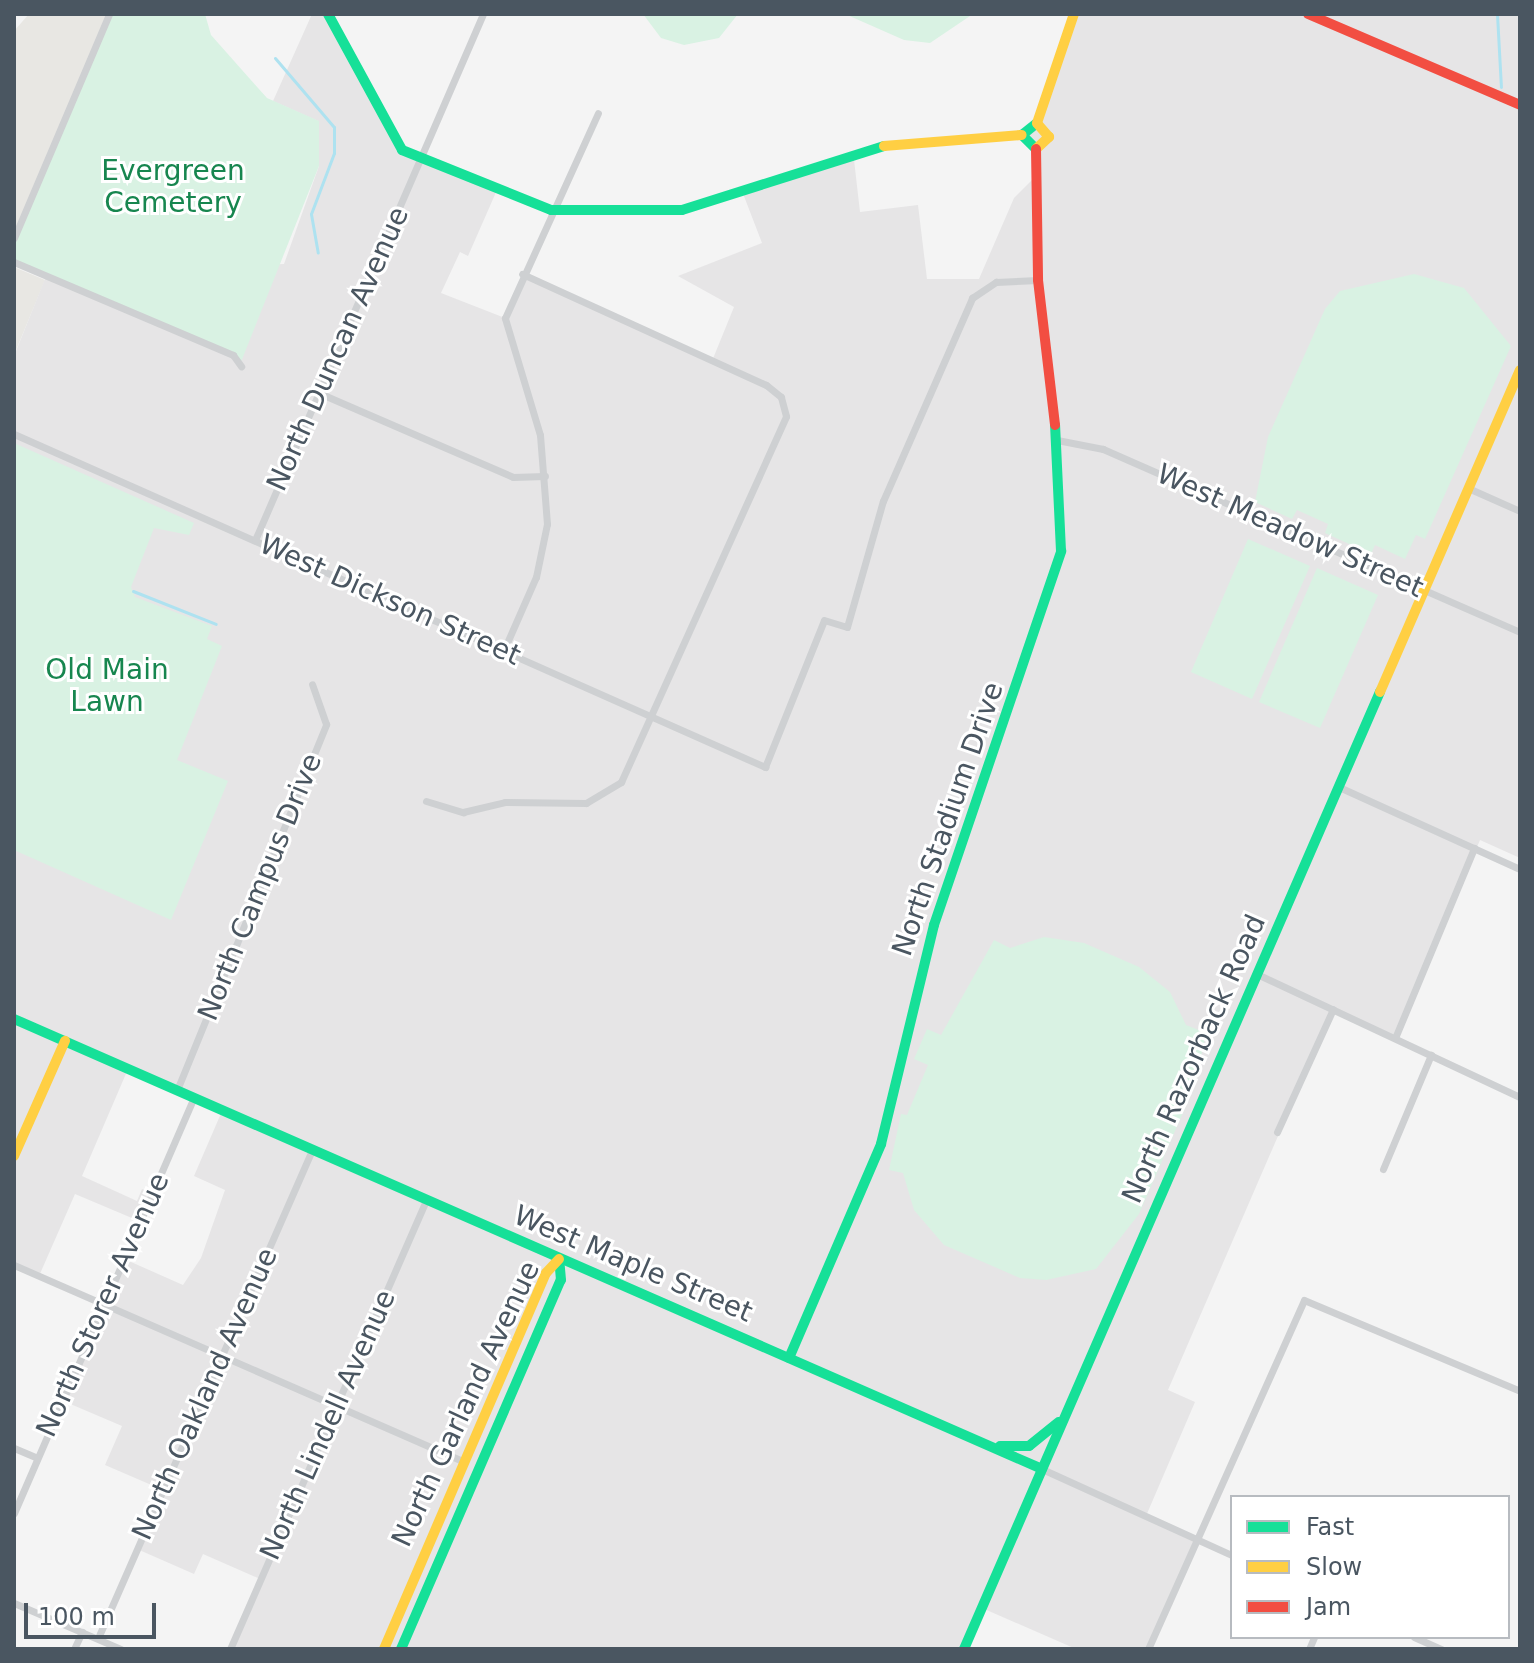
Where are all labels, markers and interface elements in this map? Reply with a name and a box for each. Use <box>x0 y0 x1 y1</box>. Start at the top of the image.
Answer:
park label: Evergreen Cemetery <box>101 154 245 220</box>
street label: North Duncan Avenue <box>260 202 416 496</box>
street label: West Meadow Street <box>1152 457 1428 605</box>
street label: West Dickson Street <box>254 527 526 673</box>
park label: Old Main Lawn <box>45 653 169 719</box>
street label: North Stadium Drive <box>885 678 1011 960</box>
street label: North Campus Drive <box>191 749 329 1025</box>
street label: North Razorback Road <box>1115 910 1273 1208</box>
street label: North Storer Avenue <box>30 1168 176 1442</box>
street label: West Maple Street <box>509 1199 757 1329</box>
street label: North Oakland Avenue <box>125 1243 285 1545</box>
street label: North Garland Avenue <box>385 1256 547 1552</box>
street label: North Lindell Avenue <box>253 1285 403 1565</box>
legend <box>1230 1495 1510 1639</box>
text: Fast <box>1306 1513 1354 1541</box>
text: Slow <box>1306 1553 1362 1581</box>
scale bar <box>28 1587 160 1637</box>
text: Jam <box>1306 1593 1351 1621</box>
text: 100 m <box>38 1603 115 1631</box>

